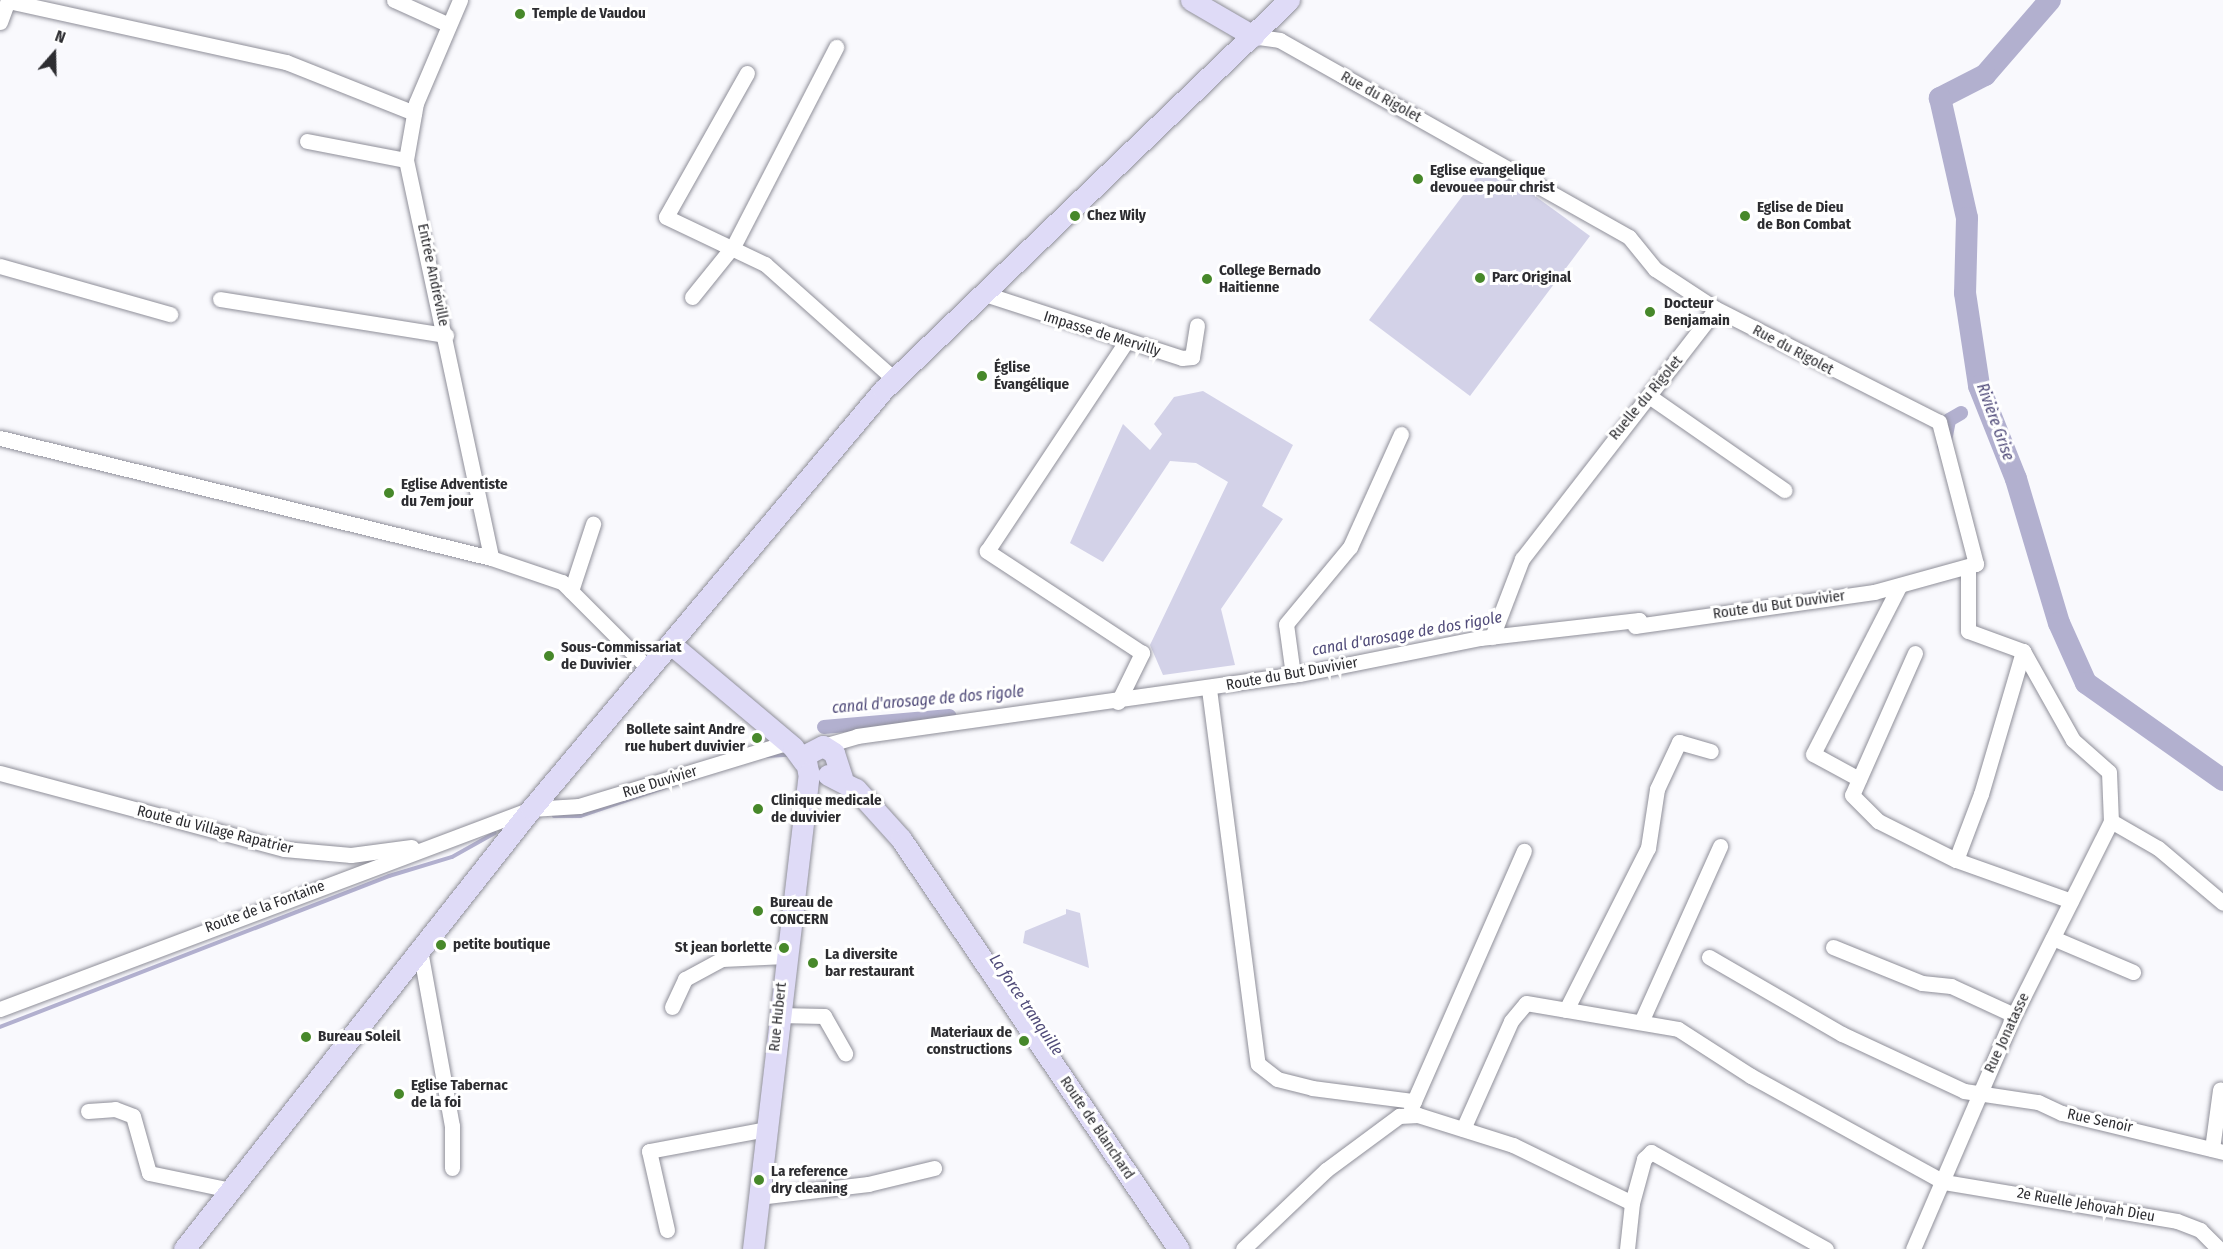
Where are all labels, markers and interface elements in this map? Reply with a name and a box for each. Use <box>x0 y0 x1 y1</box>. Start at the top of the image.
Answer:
place label: Temple de Vaudou <box>532 5 646 23</box>
marker: Temple de Vaudou <box>513 7 527 21</box>
north arrow <box>24 24 84 84</box>
text: N <box>53 26 68 47</box>
street label: Rue du Rigolet <box>1338 68 1424 126</box>
place label: Eglise evangelique devouee pour christ <box>1430 161 1555 196</box>
marker: Eglise evangelique devouee pour christ <box>1411 172 1425 186</box>
place label: Eglise de Dieu de Bon Combat <box>1757 198 1851 233</box>
place label: Chez Wily <box>1087 207 1146 225</box>
marker: Chez Wily <box>1068 209 1082 223</box>
marker: Eglise de Dieu de Bon Combat <box>1738 209 1752 223</box>
street label: Entrée Andréville <box>413 222 453 328</box>
place label: College Bernado Haitienne <box>1219 261 1321 296</box>
place label: Parc Original <box>1492 269 1571 287</box>
marker: Parc Original <box>1473 271 1487 285</box>
marker: College Bernado Haitienne <box>1200 272 1214 286</box>
place label: Docteur Benjamain <box>1664 294 1730 329</box>
marker: Docteur Benjamain <box>1641 303 1659 321</box>
street label: Impasse de Mervilly <box>1041 308 1163 360</box>
street label: Rue du Rigolet <box>1749 321 1837 379</box>
street label: Ruelle du Rigolet <box>1606 352 1686 444</box>
place label: Église Évangélique <box>994 358 1069 393</box>
marker: Église Évangélique <box>975 369 989 383</box>
water label: Rivière Grise <box>1972 381 2018 463</box>
place label: Eglise Adventiste du 7em jour <box>401 475 508 510</box>
marker: Eglise Adventiste du 7em jour <box>382 486 396 500</box>
street label: Route du But Duvivier <box>1712 587 1846 623</box>
water label: canal d'arosage de dos rigole <box>1311 608 1503 660</box>
place label: Sous-Commissariat de Duvivier <box>561 638 681 673</box>
marker: Sous-Commissariat de Duvivier <box>542 649 556 663</box>
street label: Route du But Duvivier <box>1225 654 1359 694</box>
water label: canal d'arosage de dos rigole <box>831 682 1025 718</box>
place label: Bollete saint Andre rue hubert duvivier <box>625 720 745 755</box>
marker: Bollete saint Andre rue hubert duvivier <box>750 731 764 745</box>
street label: Rue Duvivier <box>621 762 699 802</box>
place label: Clinique medicale de duvivier <box>771 791 882 826</box>
marker: Clinique medicale de duvivier <box>749 800 767 818</box>
street label: Route du Village Rapatrier <box>135 802 295 858</box>
street label: Route de la Fontaine <box>203 877 327 937</box>
place label: Bureau de CONCERN <box>770 893 833 928</box>
marker: Bureau de CONCERN <box>751 904 765 918</box>
place label: petite boutique <box>453 936 550 954</box>
marker: petite boutique <box>434 938 448 952</box>
place label: St jean borlette <box>675 939 772 957</box>
marker: St jean borlette <box>777 941 791 955</box>
place label: La diversite bar restaurant <box>825 945 914 980</box>
water label: La force tranquille <box>985 951 1067 1059</box>
marker: La diversite bar restaurant <box>806 956 820 970</box>
street label: Rue Hubert <box>765 982 791 1052</box>
street label: Rue Jonatasse <box>1981 990 2033 1076</box>
place label: Materiaux de constructions <box>927 1023 1012 1058</box>
place label: Bureau Soleil <box>318 1028 400 1046</box>
marker: Bureau Soleil <box>299 1030 313 1044</box>
marker: Materiaux de constructions <box>1017 1034 1031 1048</box>
street label: Route de Blanchard <box>1056 1073 1138 1183</box>
place label: Eglise Tabernac de la foi <box>411 1076 508 1111</box>
marker: Eglise Tabernac de la foi <box>392 1087 406 1101</box>
street label: Rue Senoir <box>2066 1105 2134 1137</box>
place label: La reference dry cleaning <box>771 1162 848 1197</box>
marker: La reference dry cleaning <box>752 1173 766 1187</box>
street label: 2e Ruelle Jehovah Dieu <box>2016 1184 2156 1226</box>

